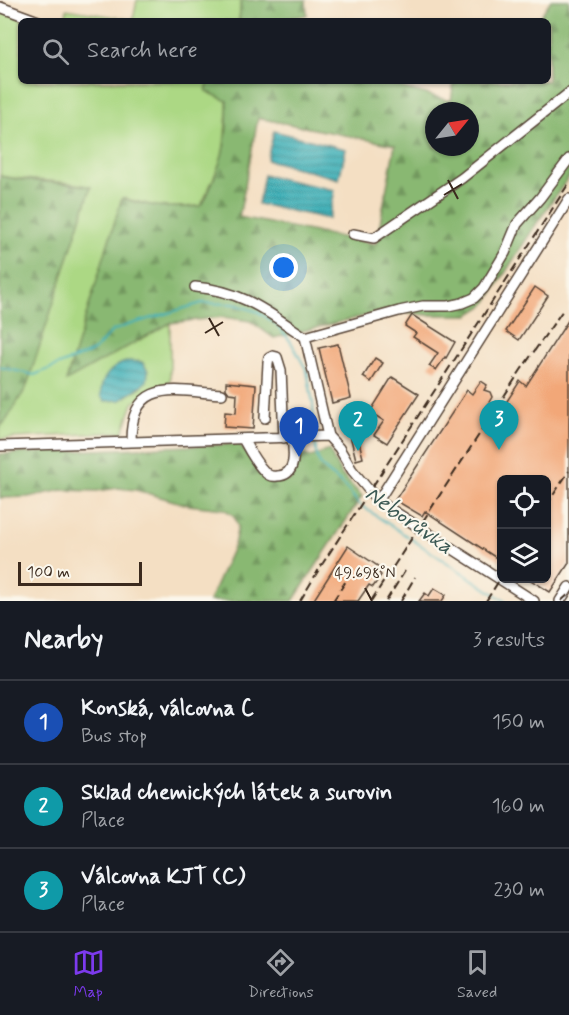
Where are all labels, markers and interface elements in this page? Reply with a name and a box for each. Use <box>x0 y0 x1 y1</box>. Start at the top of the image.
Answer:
search box <box>18 18 551 84</box>
icon: search <box>39 35 72 68</box>
text: Search here <box>87 37 198 65</box>
north arrow <box>425 102 479 156</box>
your location <box>269 253 298 282</box>
pin: 3 <box>480 400 518 450</box>
pin: 2 <box>338 402 378 451</box>
pin: 1 <box>280 408 318 457</box>
map controls <box>497 475 551 583</box>
button: locate <box>497 475 551 529</box>
water label: Neborůvka <box>359 480 458 561</box>
button: layers <box>497 529 551 583</box>
scale bar <box>18 559 142 586</box>
text: 100 m <box>27 562 70 583</box>
text: 49.698°N <box>335 564 395 584</box>
text: Nearby <box>24 623 103 657</box>
text: 3 results <box>473 627 545 654</box>
text: Konská, válcovna C <box>81 695 254 723</box>
text: 1 <box>39 709 48 736</box>
text: 150 m <box>492 709 545 736</box>
text: Bus stop <box>81 723 147 750</box>
text: Sklad chemických látek a surovin <box>81 779 392 807</box>
text: 2 <box>39 793 48 820</box>
text: 160 m <box>492 793 545 820</box>
text: Place <box>81 807 125 834</box>
text: Válcovna KJT (C) <box>81 863 245 891</box>
text: 3 <box>39 877 48 904</box>
text: 230 m <box>493 877 545 904</box>
text: Place <box>81 891 125 918</box>
tab: Map <box>72 946 105 1003</box>
tab: Directions <box>248 946 314 1003</box>
tab: Saved <box>457 946 497 1003</box>

